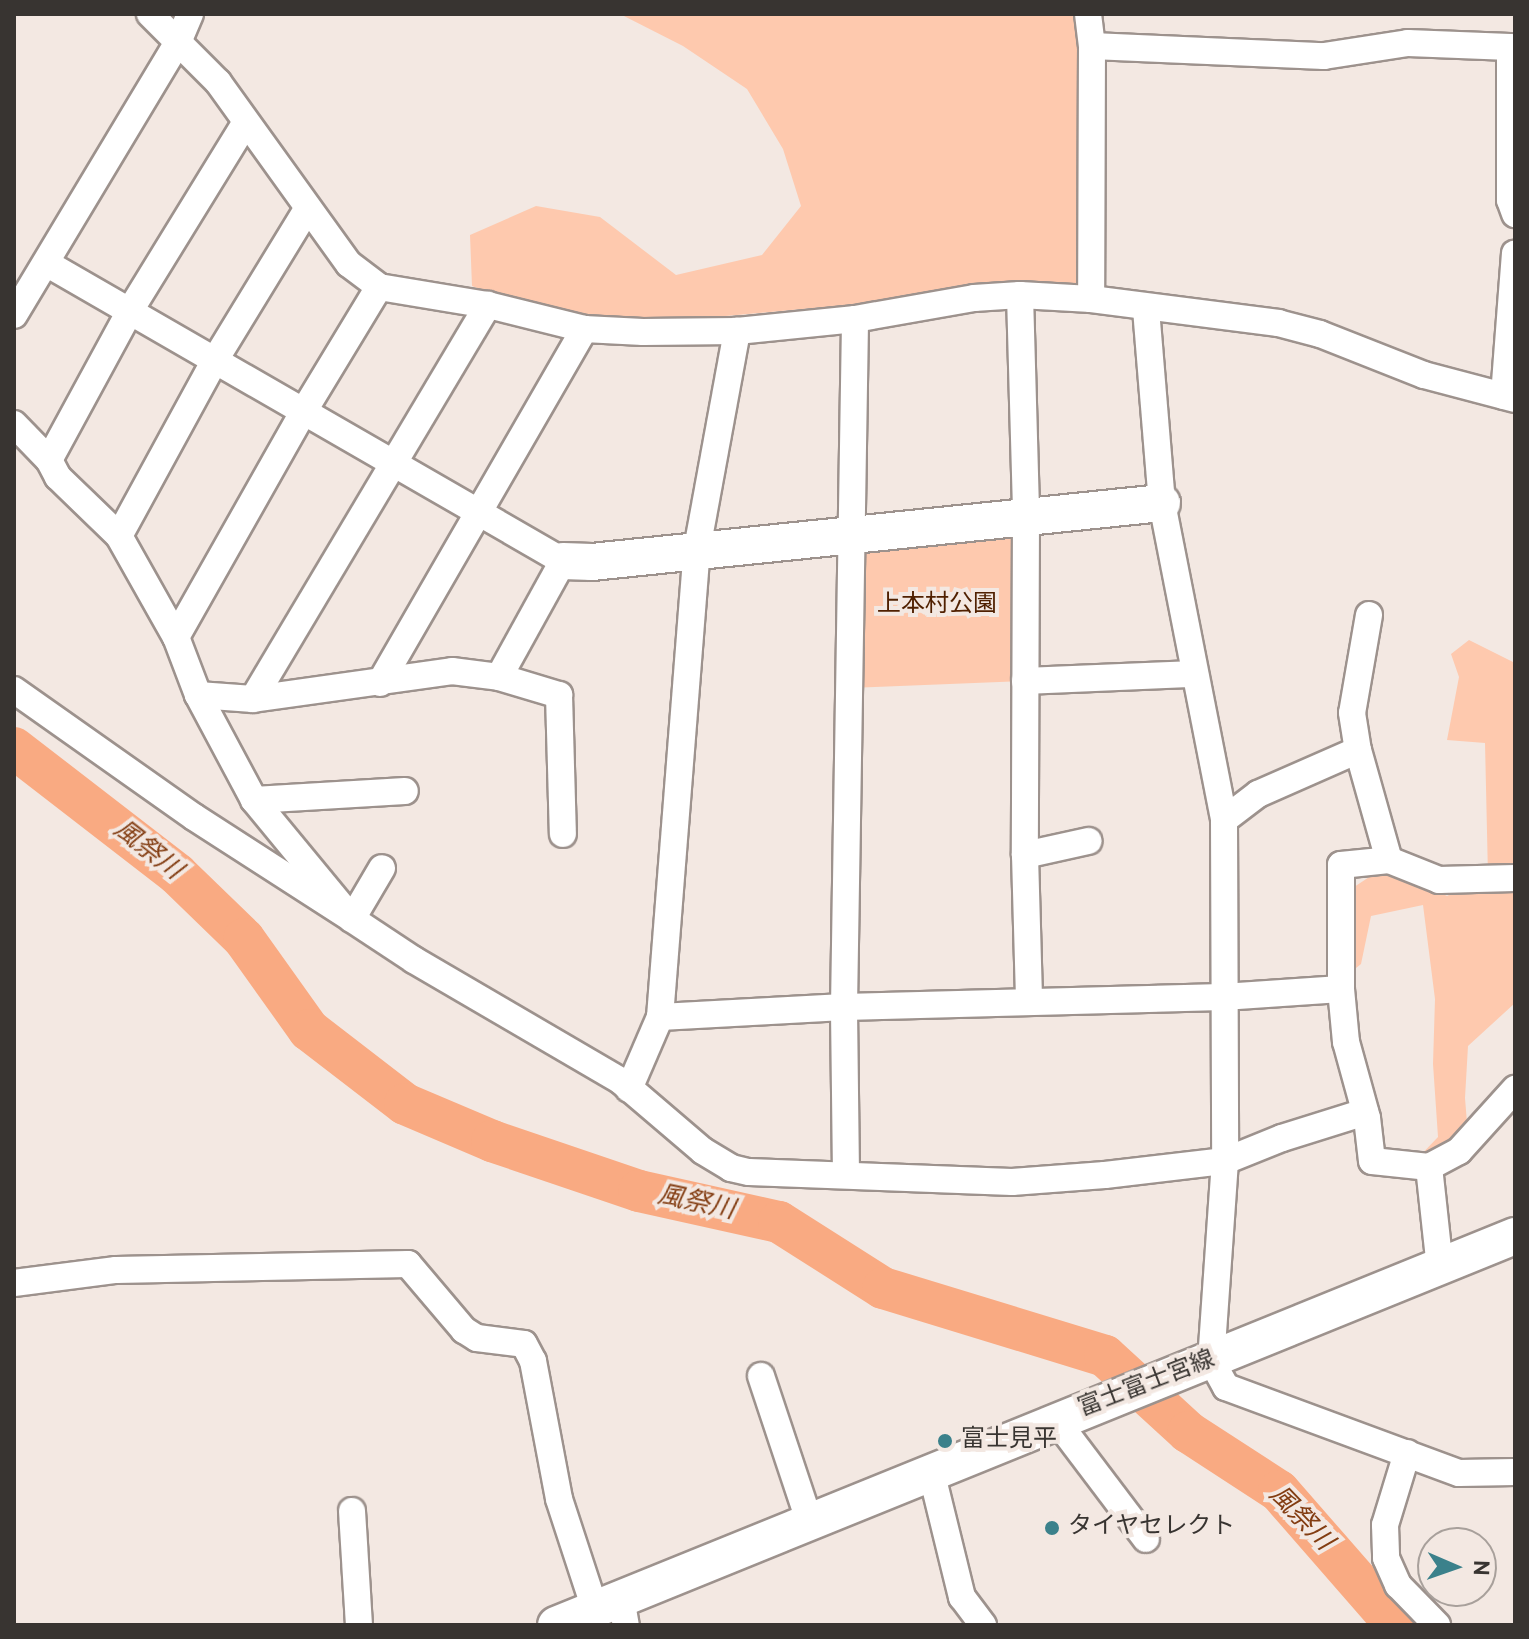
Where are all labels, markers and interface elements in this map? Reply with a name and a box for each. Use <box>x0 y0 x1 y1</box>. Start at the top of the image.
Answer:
park label: 上本村公園 <box>877 592 997 620</box>
water label: 風祭川 <box>107 815 187 887</box>
water label: 風祭川 <box>655 1181 737 1227</box>
street label: 富士富士宮線 <box>1075 1346 1219 1424</box>
place label: 富士見平 <box>961 1427 1057 1455</box>
marker: 富士見平 <box>936 1432 954 1450</box>
water label: 風祭川 <box>1262 1480 1338 1558</box>
place label: タイヤセレクト <box>1068 1514 1236 1542</box>
marker: タイヤセレクト <box>1043 1519 1061 1537</box>
north arrow <box>1417 1527 1497 1607</box>
text: N <box>1466 1559 1493 1576</box>

